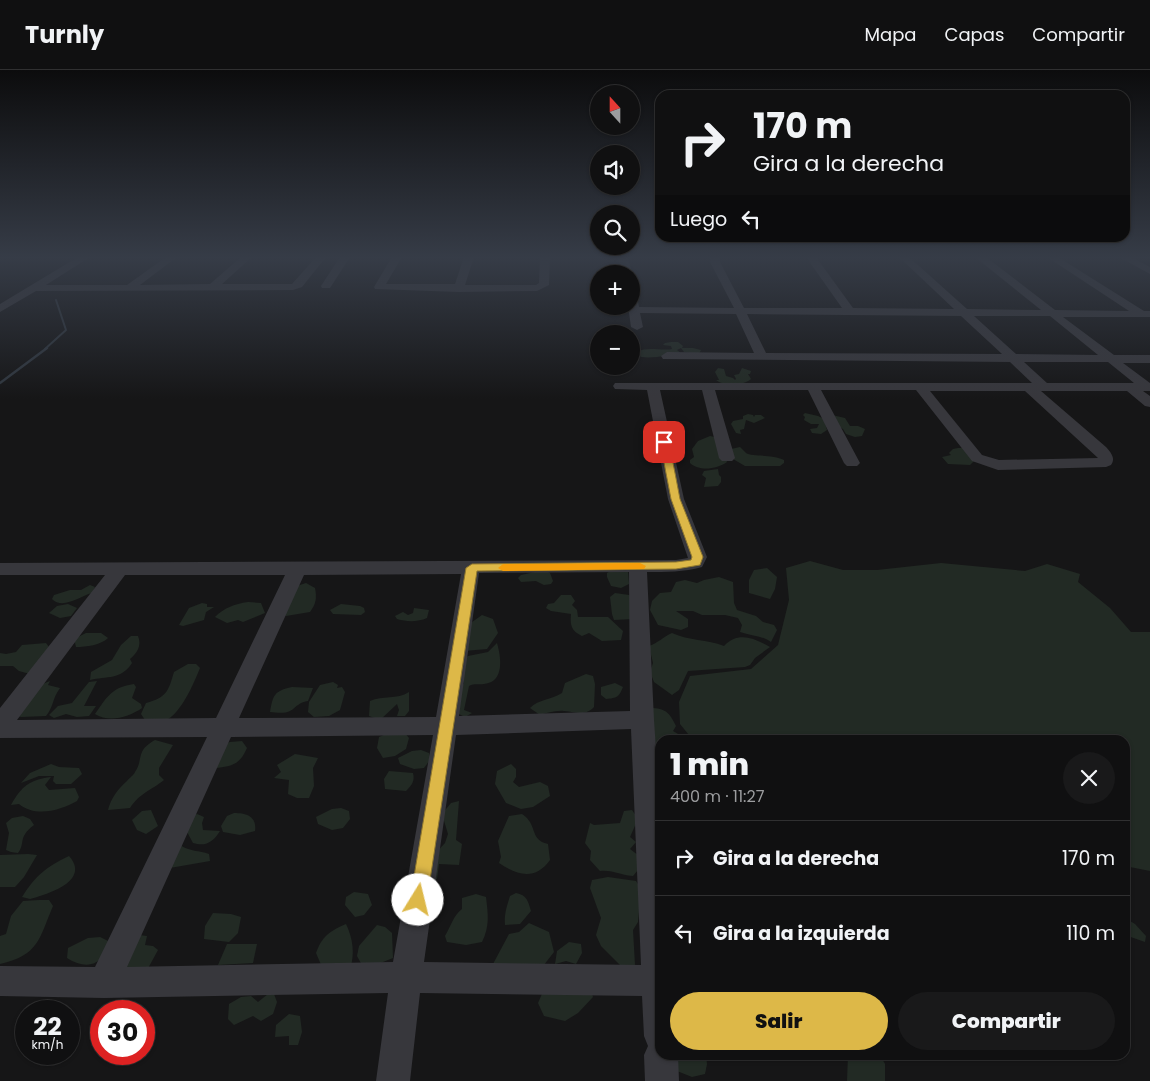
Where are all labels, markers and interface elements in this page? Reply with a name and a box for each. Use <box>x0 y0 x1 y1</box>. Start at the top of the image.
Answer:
text: Turnly <box>25 18 104 51</box>
text: Mapa <box>864 22 917 47</box>
text: Capas <box>945 22 1004 47</box>
text: Compartir <box>1032 22 1125 47</box>
north arrow <box>590 85 640 135</box>
map controls <box>590 85 640 375</box>
text: 170 m <box>753 101 852 150</box>
icon: right <box>670 110 735 175</box>
button: sound <box>590 145 640 195</box>
text: Gira a la derecha <box>753 148 944 179</box>
button: search <box>590 205 640 255</box>
icon: left <box>737 205 765 233</box>
text: Luego <box>670 206 727 233</box>
button: + <box>590 265 640 315</box>
button: − <box>590 325 640 375</box>
pin <box>643 421 685 463</box>
icon: arrive <box>650 428 678 456</box>
text: 1 min <box>670 743 749 786</box>
button: close <box>1063 752 1115 804</box>
text: 400 m · 11:27 <box>670 785 764 808</box>
icon: right <box>670 844 698 872</box>
text: Gira a la derecha <box>713 845 879 872</box>
text: 170 m <box>1062 845 1115 872</box>
position arrow <box>391 873 443 925</box>
icon: left <box>670 919 698 947</box>
text: Gira a la izquierda <box>713 920 890 947</box>
text: 110 m <box>1066 920 1115 947</box>
button: Salir <box>670 992 888 1050</box>
button: Compartir <box>898 992 1115 1050</box>
speed limit sign: 30 <box>90 1000 155 1065</box>
text: 22 <box>33 1009 62 1044</box>
text: km/h <box>32 1036 63 1053</box>

